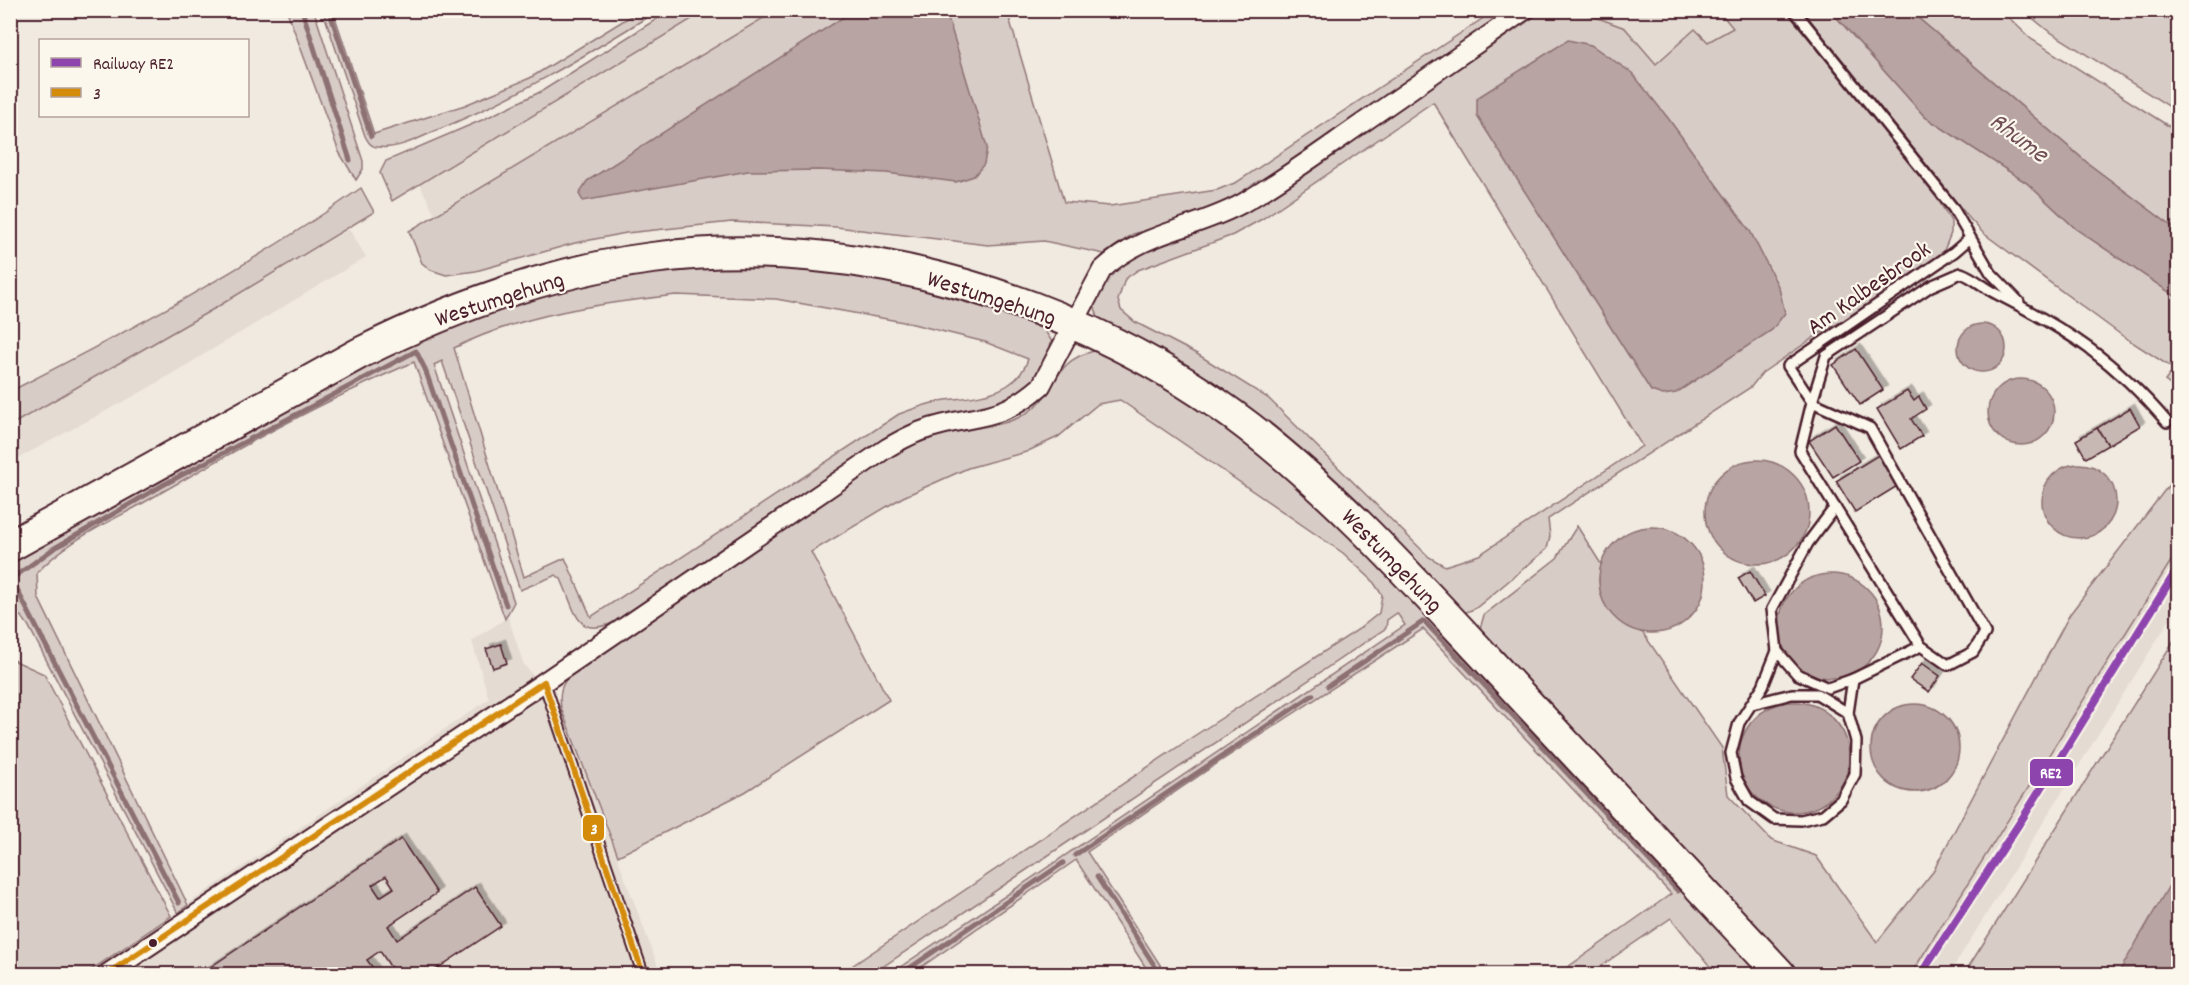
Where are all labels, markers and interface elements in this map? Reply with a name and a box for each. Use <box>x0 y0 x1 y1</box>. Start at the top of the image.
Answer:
legend <box>39 39 249 117</box>
text: Railway RE2 <box>93 53 174 78</box>
text: 3 <box>93 83 101 108</box>
water label: Rhume <box>1981 104 2056 174</box>
street label: Am Kalbesbrook <box>1801 234 1939 345</box>
street label: Westumgehung <box>922 263 1060 337</box>
street label: Westumgehung <box>431 264 569 338</box>
street label: Westumgehung <box>1332 502 1450 622</box>
line badge: RE2 <box>2029 758 2074 787</box>
text: RE2 <box>2040 763 2062 786</box>
line badge: 3 <box>582 814 605 842</box>
text: 3 <box>590 819 598 842</box>
unlabelled marker <box>147 937 159 949</box>

